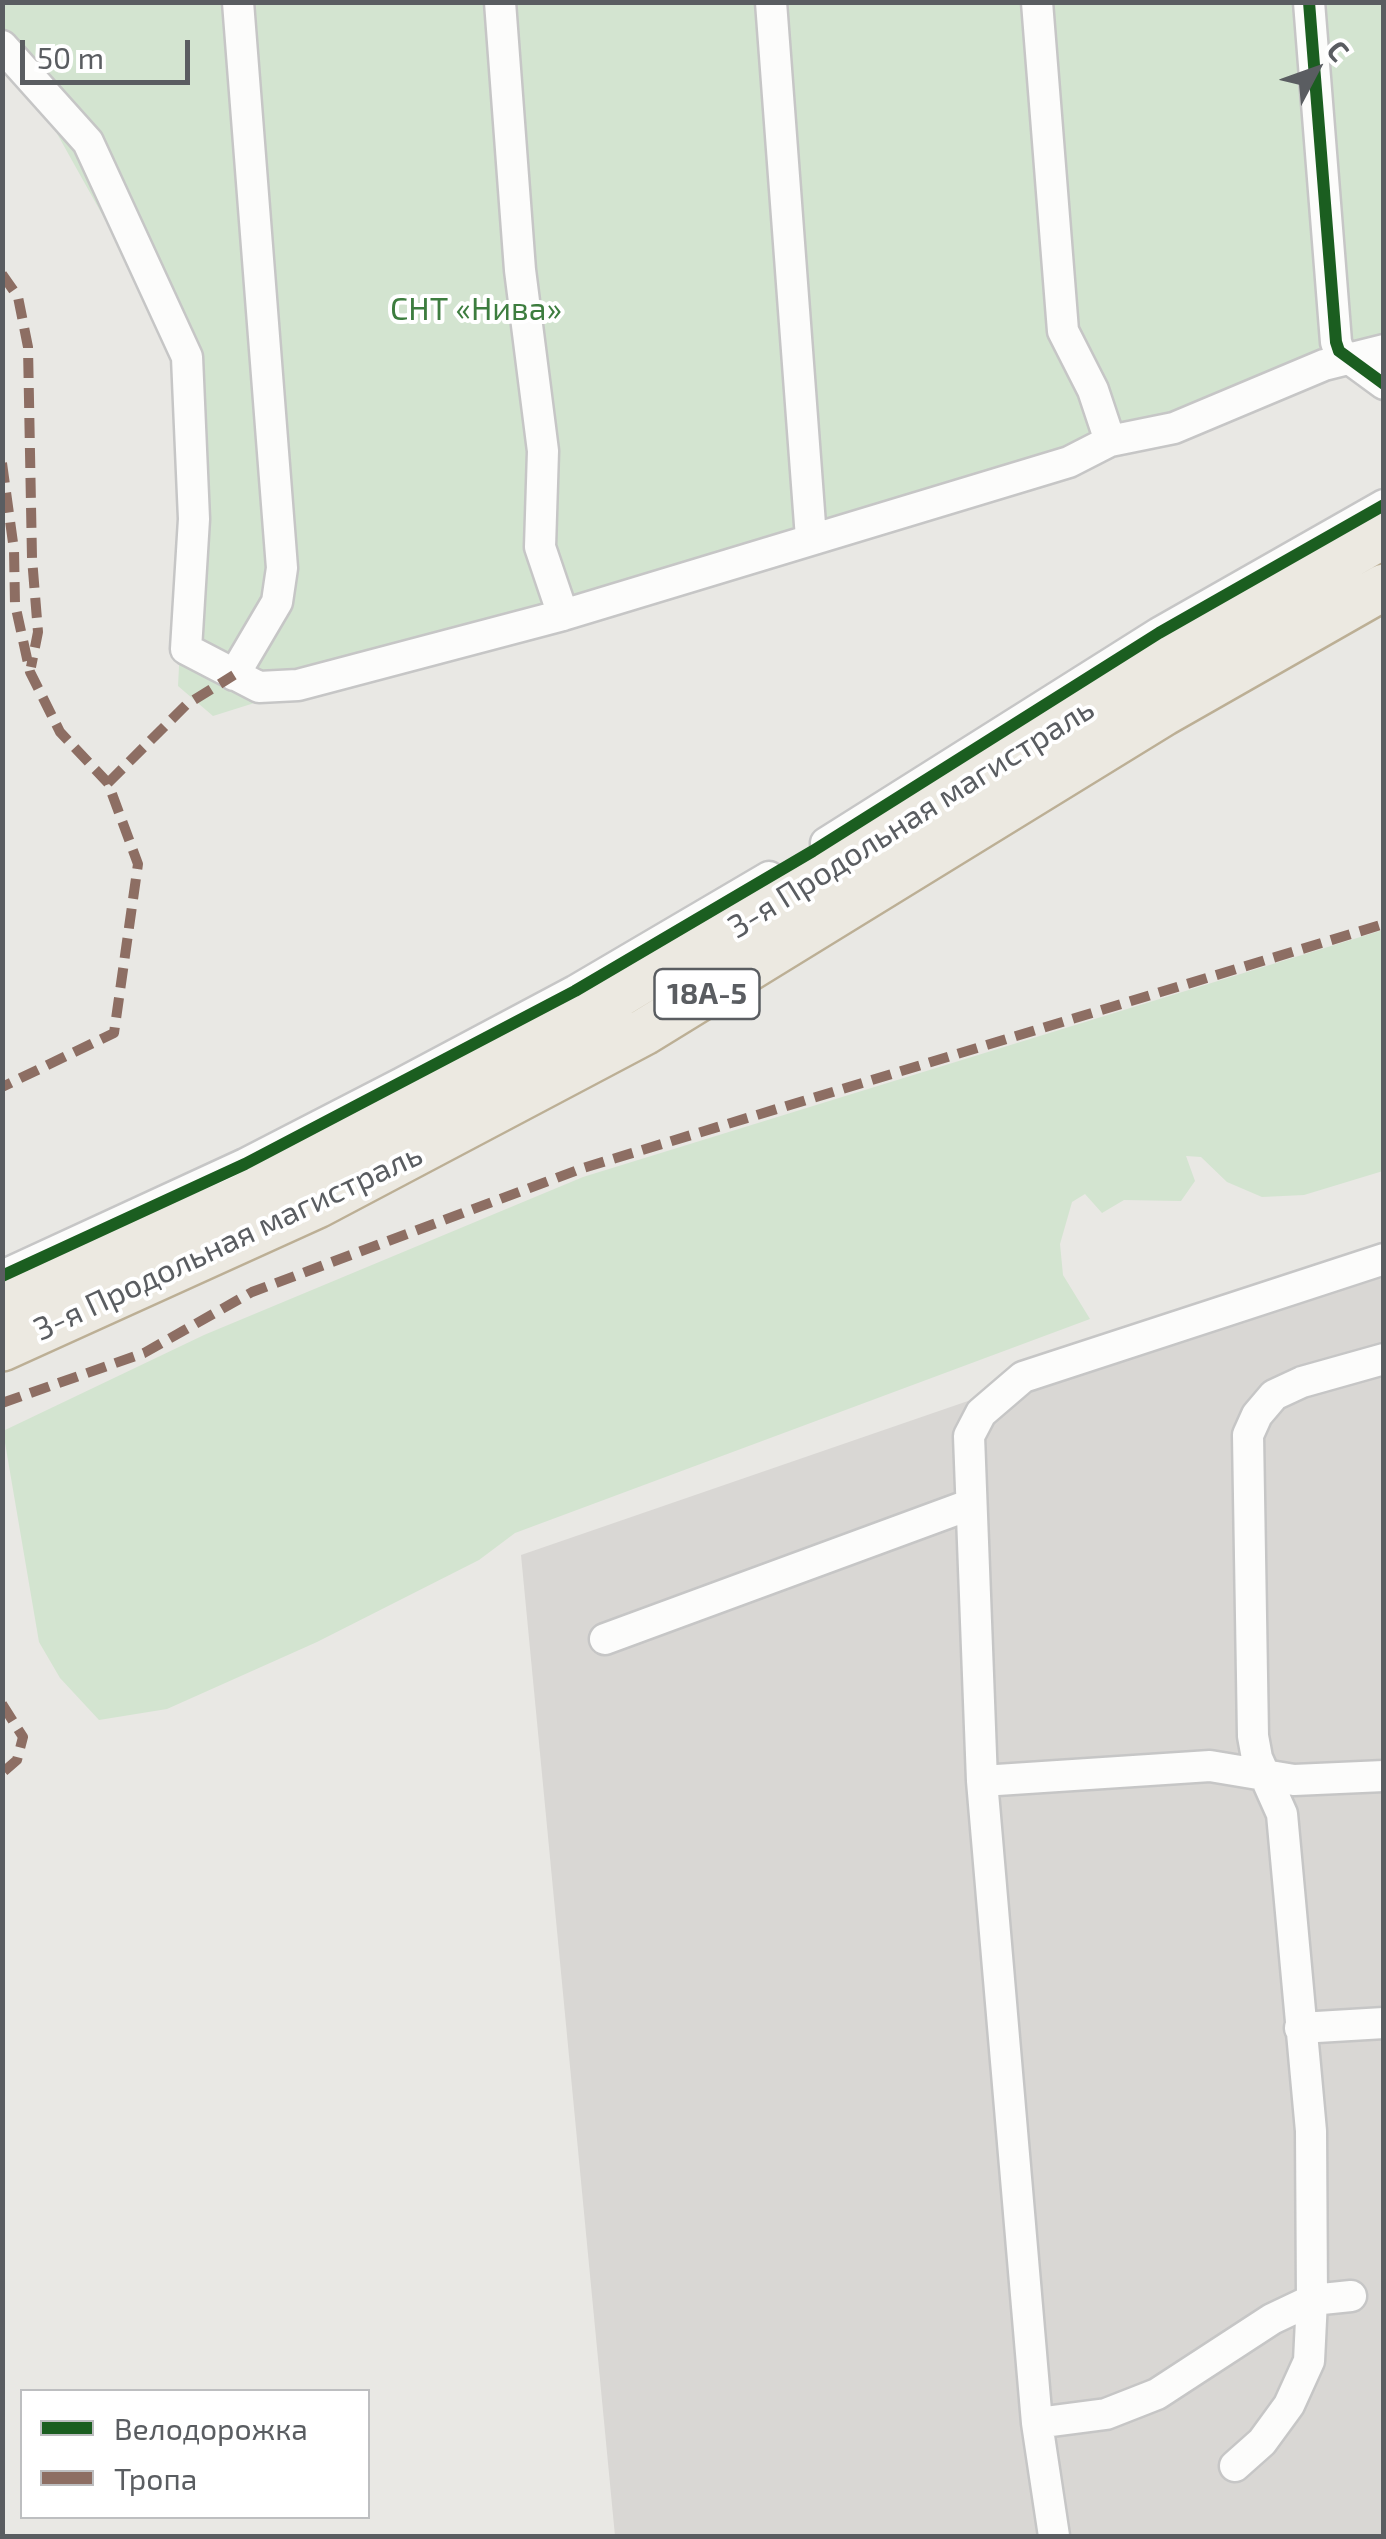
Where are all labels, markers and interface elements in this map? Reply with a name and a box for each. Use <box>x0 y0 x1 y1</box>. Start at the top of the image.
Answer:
scale bar <box>25 20 195 82</box>
north arrow <box>1266 20 1366 120</box>
text: С <box>1320 33 1357 68</box>
text: 50 m <box>37 39 104 75</box>
park label: СНТ «Нива» <box>390 290 562 328</box>
street label: 3-я Продольная магистраль <box>721 689 1101 947</box>
road number: 18А-5 <box>654 969 760 1019</box>
street label: 3-я Продольная магистраль <box>28 1135 428 1349</box>
legend <box>20 2389 370 2519</box>
text: Велодорожка <box>114 2410 308 2446</box>
text: Тропа <box>114 2460 197 2496</box>

